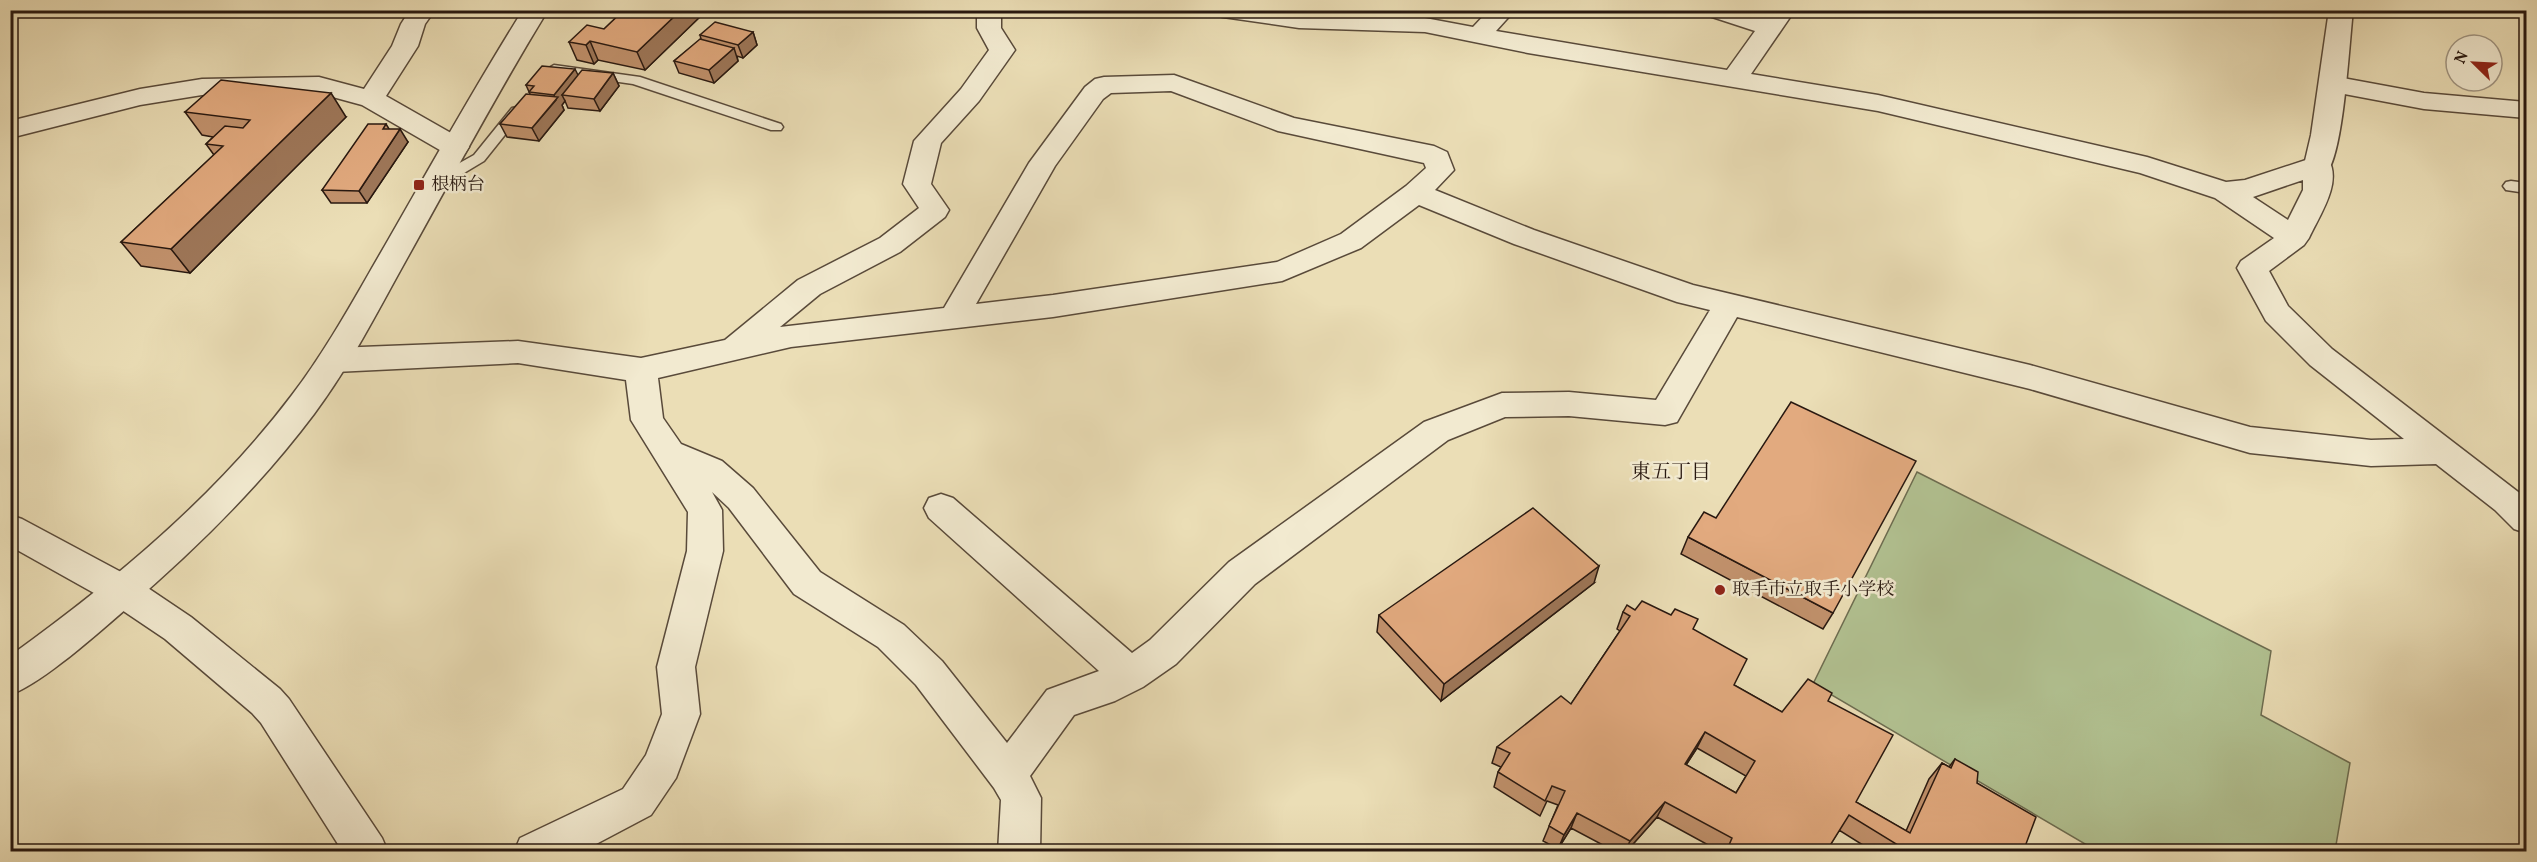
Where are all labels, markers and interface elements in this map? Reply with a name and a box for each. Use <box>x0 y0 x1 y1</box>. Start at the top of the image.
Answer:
north arrow <box>2444 33 2504 93</box>
text: N <box>2450 48 2475 67</box>
place label: 根柄台 <box>431 173 485 198</box>
marker: 根柄台 <box>412 178 426 192</box>
district label: 東五丁目 <box>1631 459 1711 487</box>
place label: 取手市立取手小学校 <box>1732 578 1894 603</box>
marker: 取手市立取手小学校 <box>1713 583 1727 597</box>

